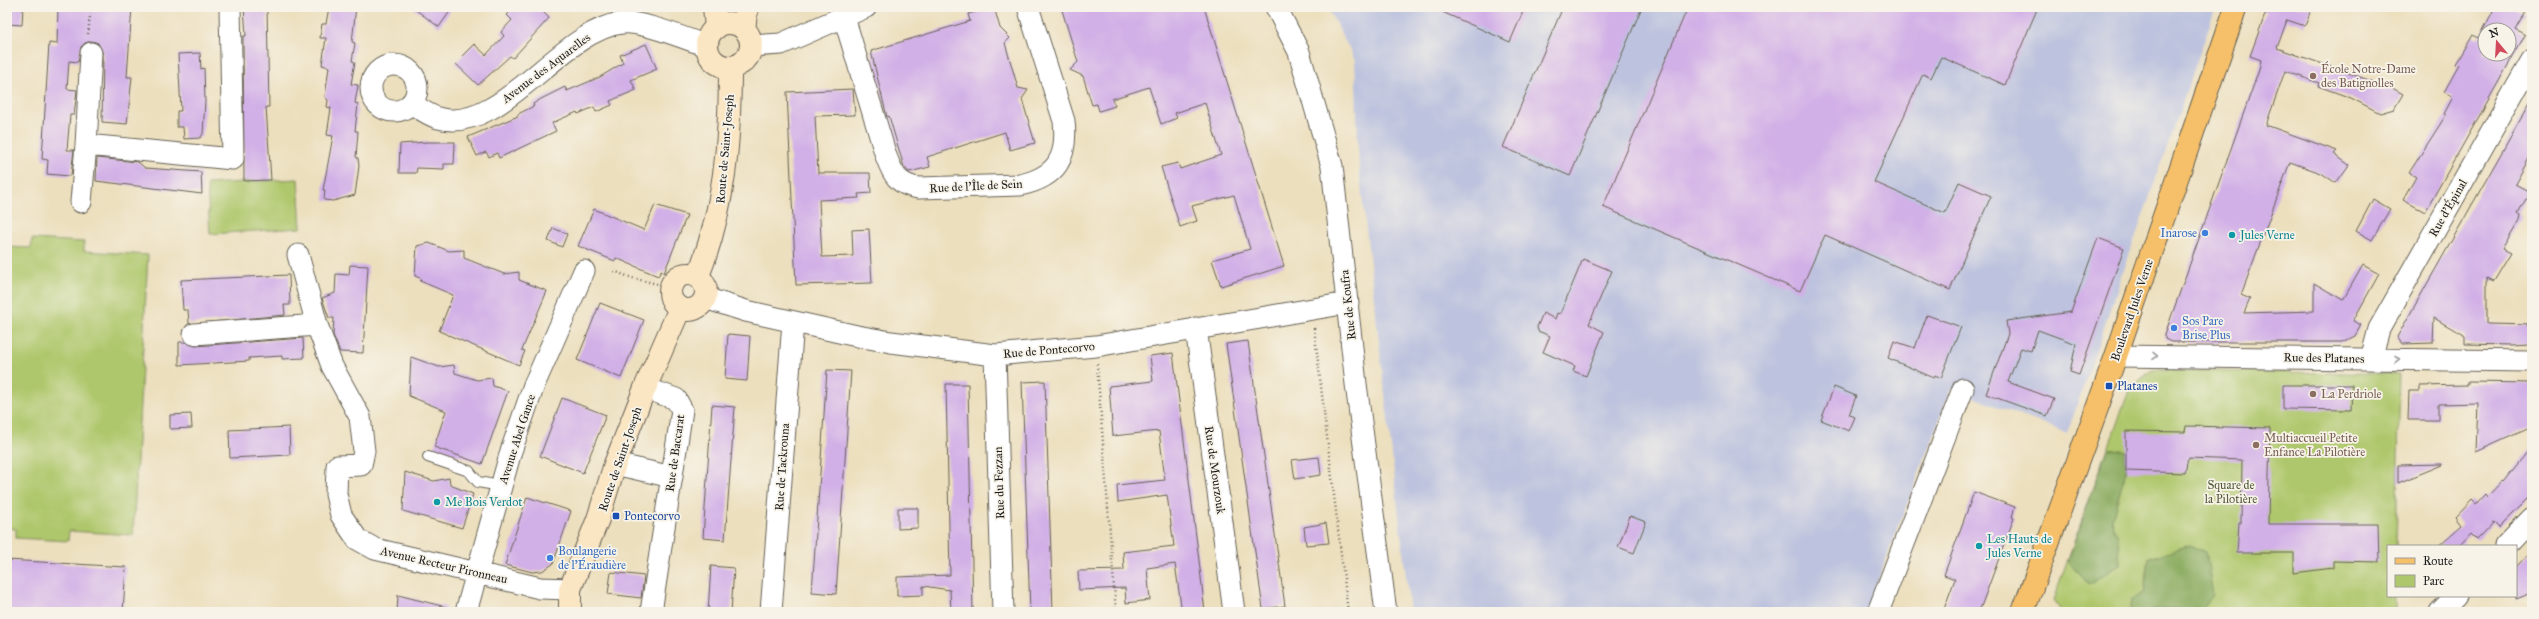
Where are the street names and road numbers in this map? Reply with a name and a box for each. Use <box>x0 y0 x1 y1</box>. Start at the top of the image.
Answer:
street label: Avenue des Aquarelles <box>498 30 594 107</box>
street label: Route de Saint-Joseph <box>713 93 738 204</box>
street label: Rue d'Épinal <box>2424 175 2470 239</box>
street label: Rue de l'Île de Sein <box>929 176 1023 195</box>
street label: Boulevard Jules Verne <box>2108 257 2157 363</box>
street label: Rue de Koufra <box>1337 268 1359 341</box>
street label: Rue de Pontecorvo <box>1003 339 1095 361</box>
street label: Rue des Platanes <box>2284 350 2364 366</box>
street label: Avenue Abel Gance <box>496 392 538 487</box>
street label: Route de Saint-Joseph <box>595 404 646 514</box>
street label: Rue de Baccarat <box>663 413 687 493</box>
street label: Rue de Tackrouna <box>772 422 792 511</box>
street label: Rue de Mourzouk <box>1202 425 1228 515</box>
street label: Rue du Fezzan <box>991 446 1007 519</box>
street label: Avenue Recteur Pironneau <box>378 543 509 587</box>

